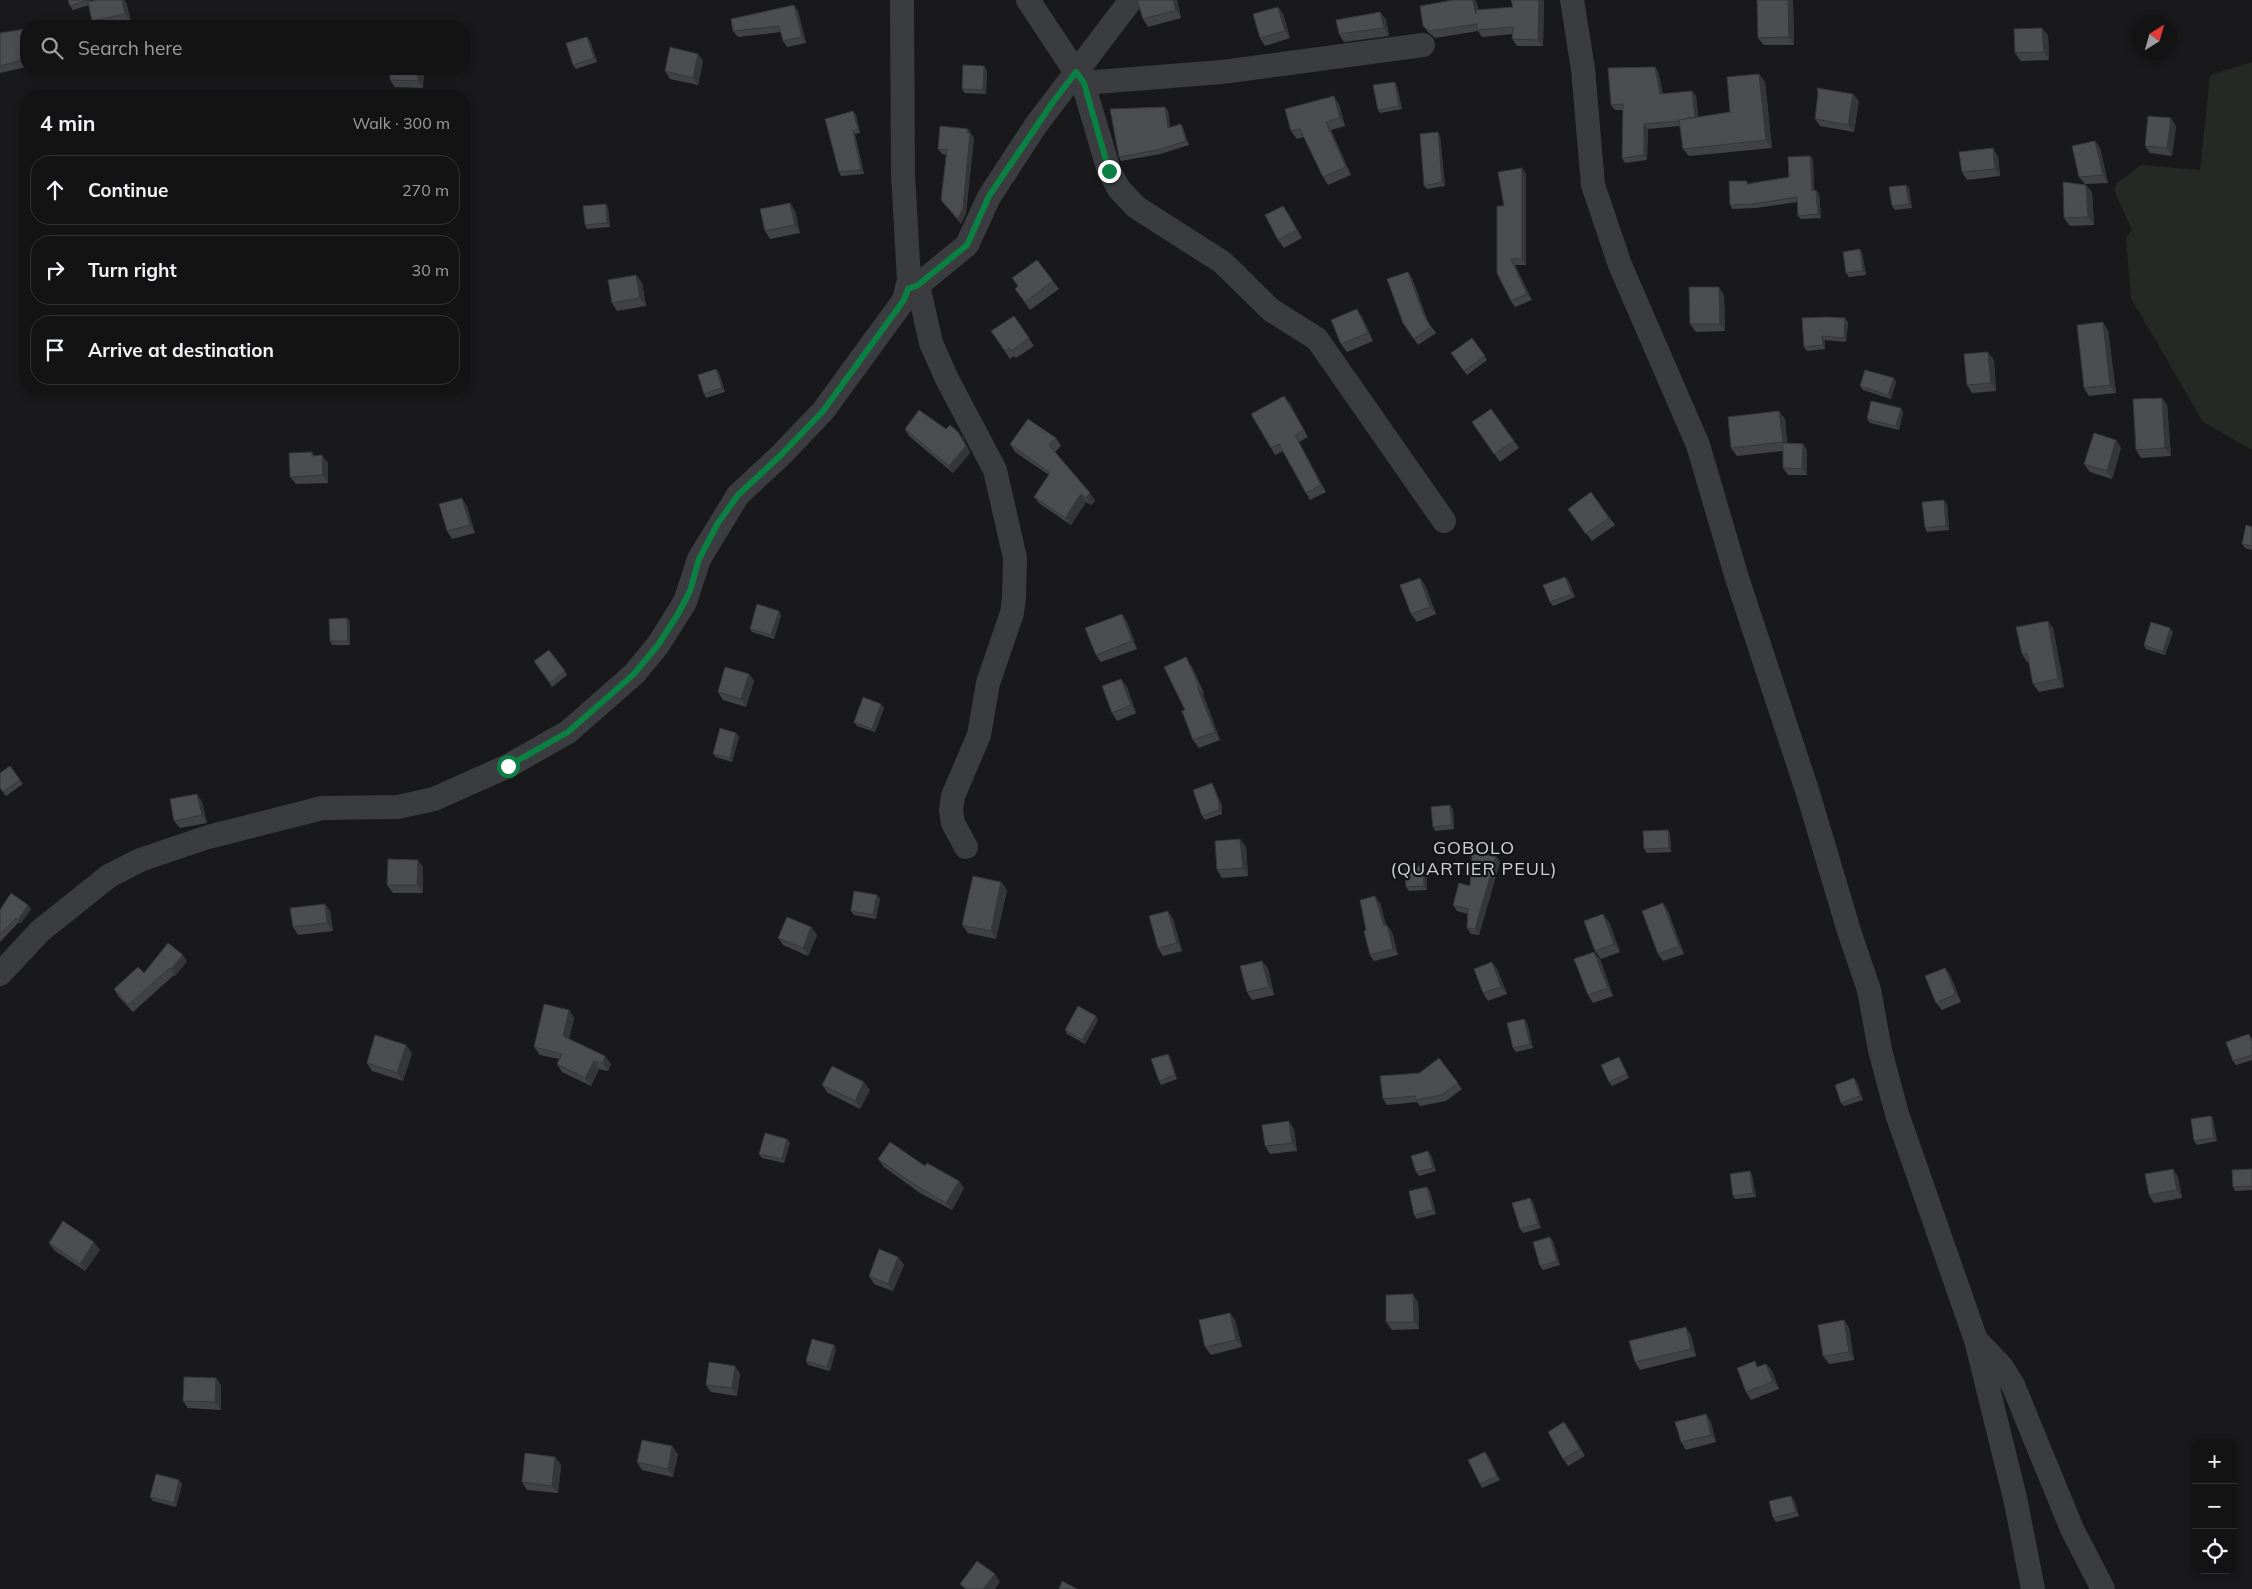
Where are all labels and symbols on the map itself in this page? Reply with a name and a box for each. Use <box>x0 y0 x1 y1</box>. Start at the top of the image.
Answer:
north arrow <box>2132 15 2177 60</box>
route end <box>1098 160 1121 183</box>
route start <box>497 755 520 778</box>
district label: GOBOLO (QUARTIER PEUL) <box>1390 836 1558 880</box>

